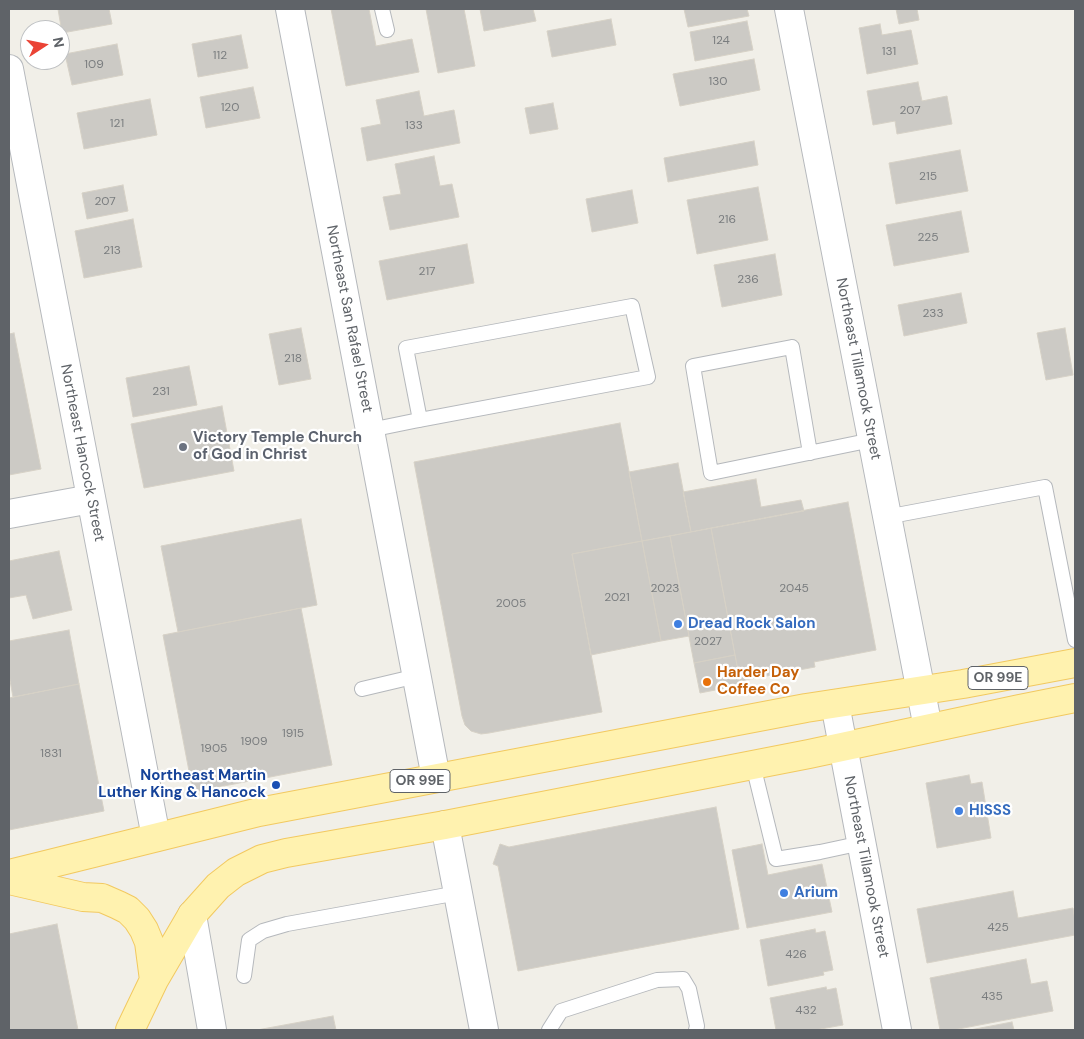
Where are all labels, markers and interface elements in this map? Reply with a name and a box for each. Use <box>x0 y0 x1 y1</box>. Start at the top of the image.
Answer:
north arrow <box>20 20 70 70</box>
house number: 124 <box>712 34 730 48</box>
text: N <box>49 36 69 49</box>
house number: 131 <box>882 45 896 59</box>
house number: 112 <box>213 49 227 63</box>
house number: 109 <box>84 58 104 72</box>
house number: 130 <box>708 75 728 89</box>
house number: 120 <box>221 101 239 115</box>
house number: 207 <box>899 104 921 118</box>
house number: 121 <box>110 117 124 131</box>
house number: 133 <box>405 119 423 133</box>
house number: 215 <box>919 170 937 184</box>
house number: 207 <box>94 195 116 209</box>
house number: 216 <box>718 213 736 227</box>
street label: Northeast San Rafael Street <box>322 224 376 414</box>
house number: 225 <box>917 231 939 245</box>
house number: 213 <box>103 244 121 258</box>
house number: 217 <box>418 265 436 279</box>
house number: 236 <box>737 273 759 287</box>
street label: Northeast Tillamook Street <box>832 276 884 462</box>
house number: 233 <box>922 307 944 321</box>
house number: 218 <box>284 352 302 366</box>
street label: Northeast Hancock Street <box>56 363 108 543</box>
house number: 231 <box>152 385 170 399</box>
place label: Victory Temple Church of God in Christ <box>193 429 362 464</box>
marker: Victory Temple Church of God in Christ <box>177 441 189 453</box>
house number: 2023 <box>651 582 679 596</box>
house number: 2045 <box>779 582 809 596</box>
house number: 2021 <box>604 591 630 605</box>
house number: 2005 <box>496 597 526 611</box>
place label: Dread Rock Salon <box>688 615 816 633</box>
marker: Dread Rock Salon <box>672 618 684 630</box>
house number: 2027 <box>694 635 722 649</box>
place label: Harder Day Coffee Co <box>717 664 799 699</box>
road number: OR 99E <box>968 666 1028 690</box>
marker: Harder Day Coffee Co <box>701 676 713 688</box>
house number: 1915 <box>282 727 304 741</box>
house number: 1909 <box>240 735 268 749</box>
house number: 1905 <box>201 742 227 756</box>
house number: 1831 <box>40 747 62 761</box>
place label: Northeast Martin Luther King & Hancock <box>98 767 266 802</box>
road number: OR 99E <box>390 769 450 792</box>
street label: Northeast Tillamook Street <box>840 774 892 960</box>
marker: Northeast Martin Luther King & Hancock <box>270 779 282 791</box>
place label: HISSS <box>969 802 1011 820</box>
marker: HISSS <box>953 805 965 817</box>
place label: Arium <box>794 884 838 902</box>
marker: Arium <box>778 887 790 899</box>
house number: 425 <box>987 921 1009 935</box>
house number: 426 <box>785 948 807 962</box>
house number: 435 <box>981 990 1003 1004</box>
house number: 432 <box>795 1004 817 1018</box>

